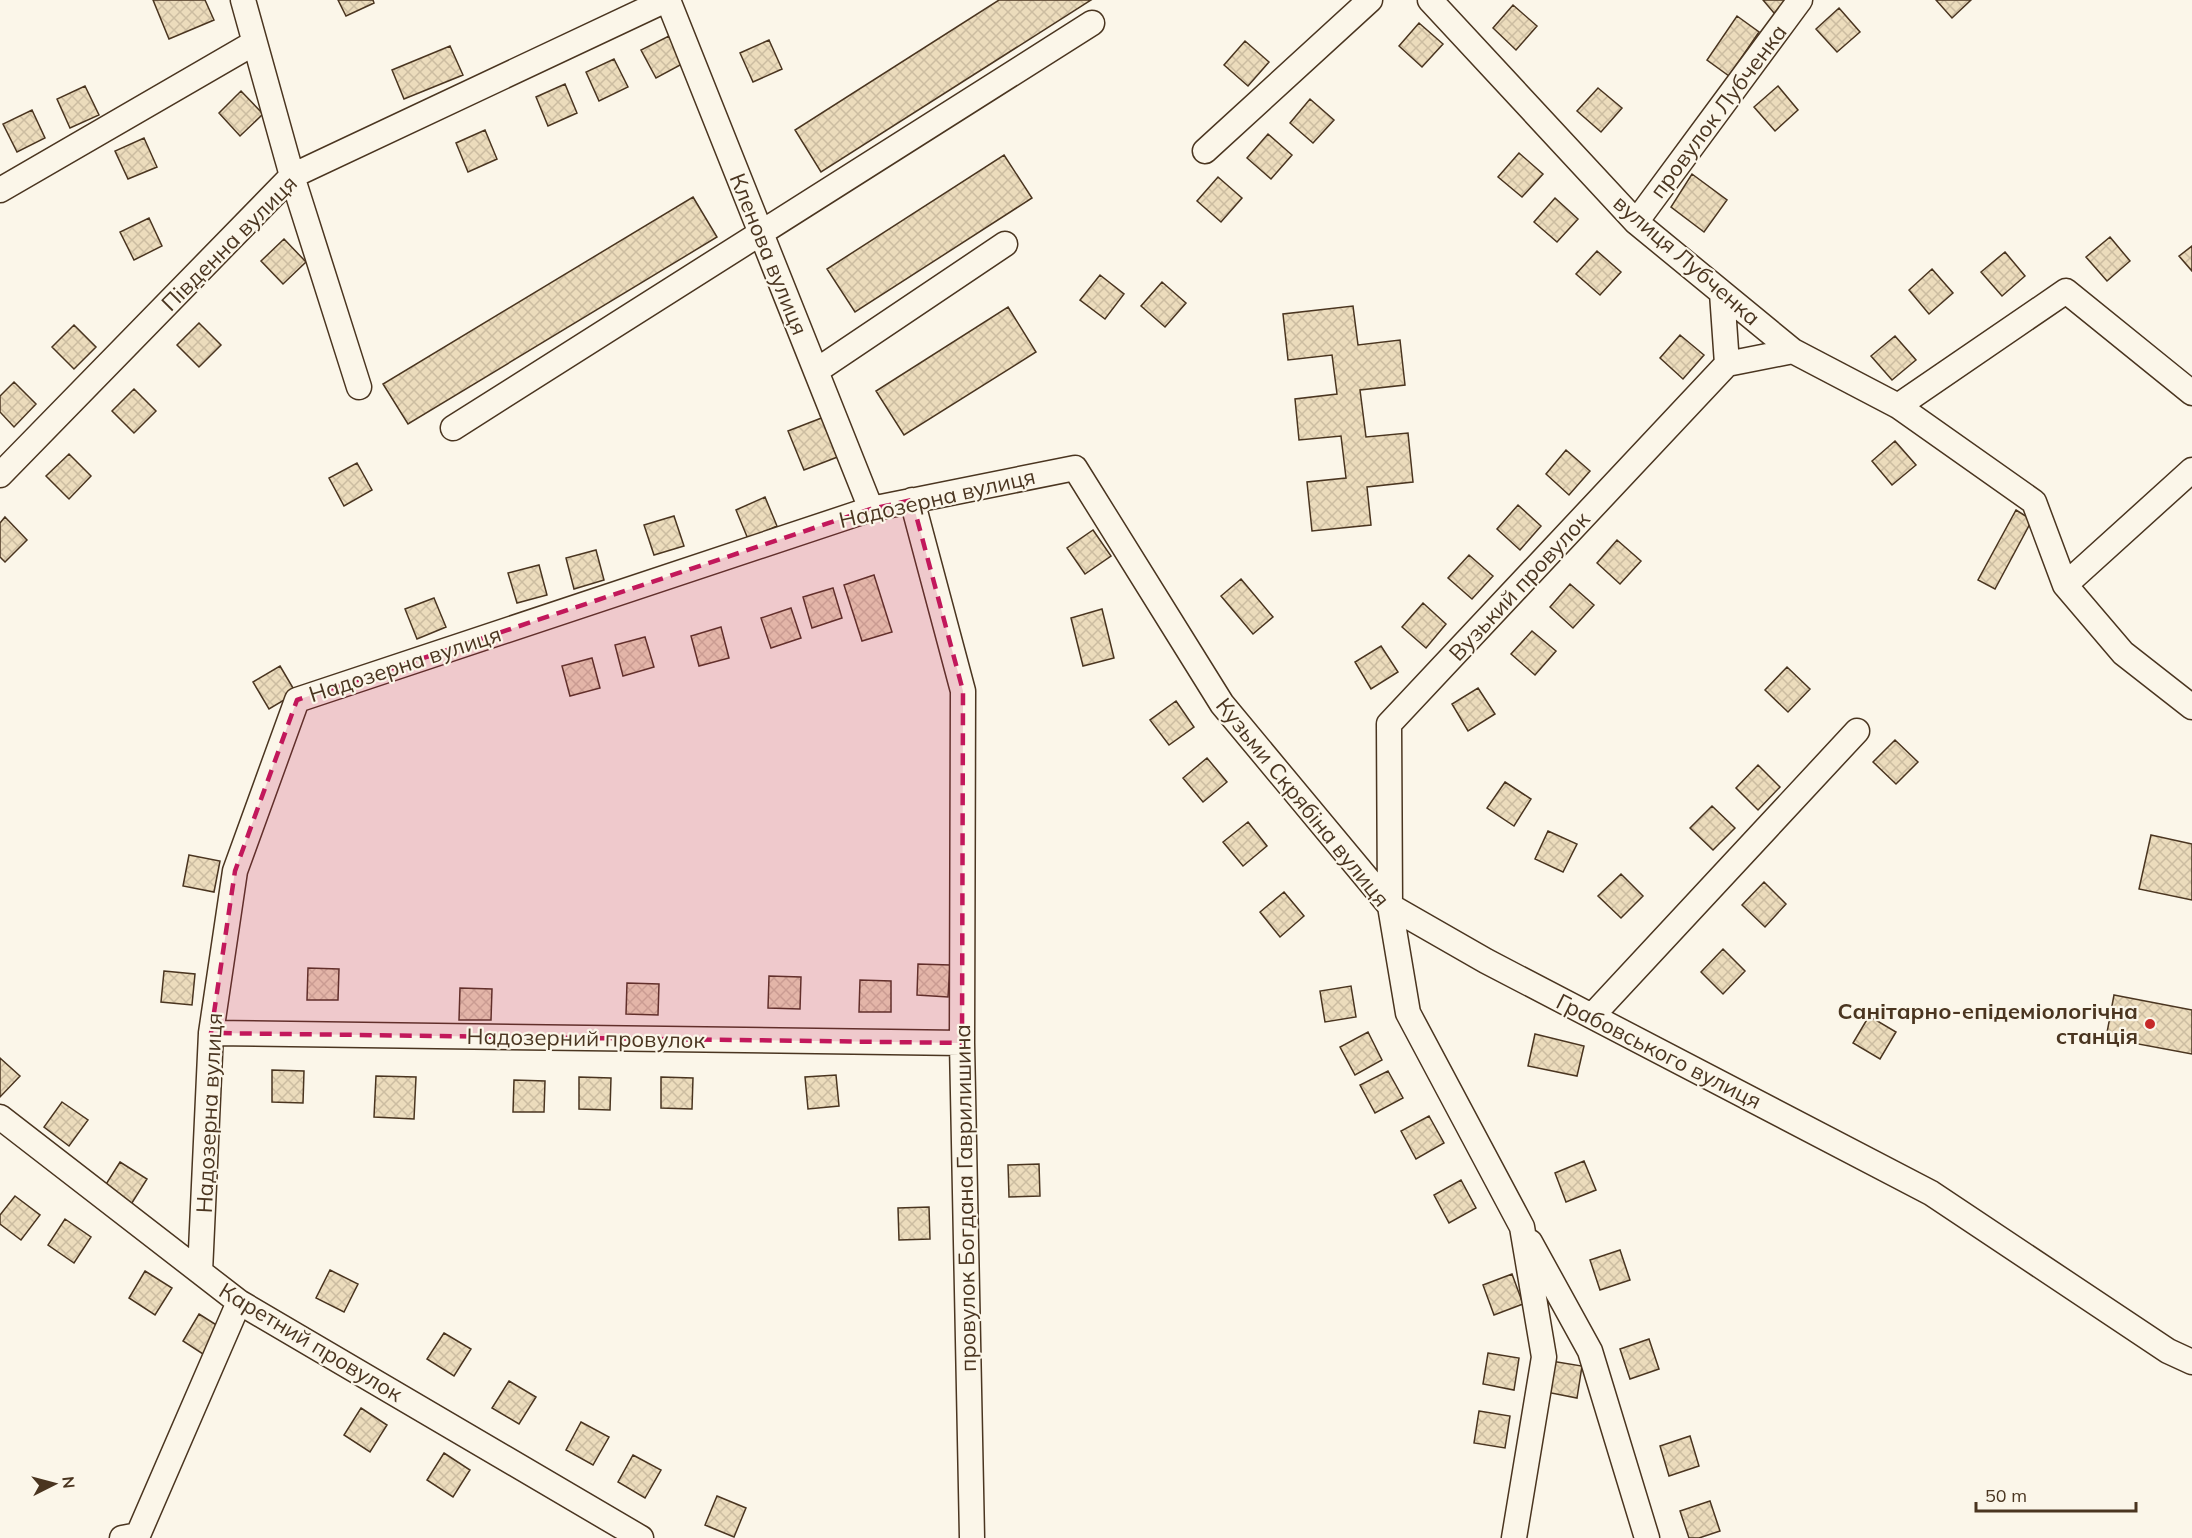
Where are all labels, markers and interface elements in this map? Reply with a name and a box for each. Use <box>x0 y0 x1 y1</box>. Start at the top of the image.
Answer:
street label: провулок Лубченка <box>1643 18 1793 204</box>
street label: Південна вулиця <box>155 169 303 317</box>
street label: Кленова вулиця <box>724 169 814 339</box>
street label: вулиця Лубченка <box>1608 189 1766 331</box>
street label: Надозерна вулиця <box>836 462 1038 534</box>
street label: Вузький провулок <box>1443 505 1596 667</box>
street label: Надозерна вулиця <box>305 620 505 708</box>
street label: Кузьми Скрябіна вулиця <box>1210 692 1396 912</box>
street label: Грабовського вулиця <box>1552 987 1766 1115</box>
place label: Санітарно-епідеміологічна станція <box>1838 997 2138 1050</box>
street label: Надозерна вулиця <box>190 1012 228 1214</box>
marker: Санітарно-епідеміологічна станція <box>2143 1017 2157 1031</box>
street label: Надозерний провулок <box>466 1022 706 1054</box>
street label: провулок Богдана Гаврилишина <box>948 1024 982 1372</box>
street label: Каретний провулок <box>214 1276 408 1408</box>
north arrow <box>24 1454 84 1514</box>
text: N <box>58 1475 79 1489</box>
scale bar <box>1976 1475 2136 1513</box>
text: 50 m <box>1985 1484 2027 1507</box>

